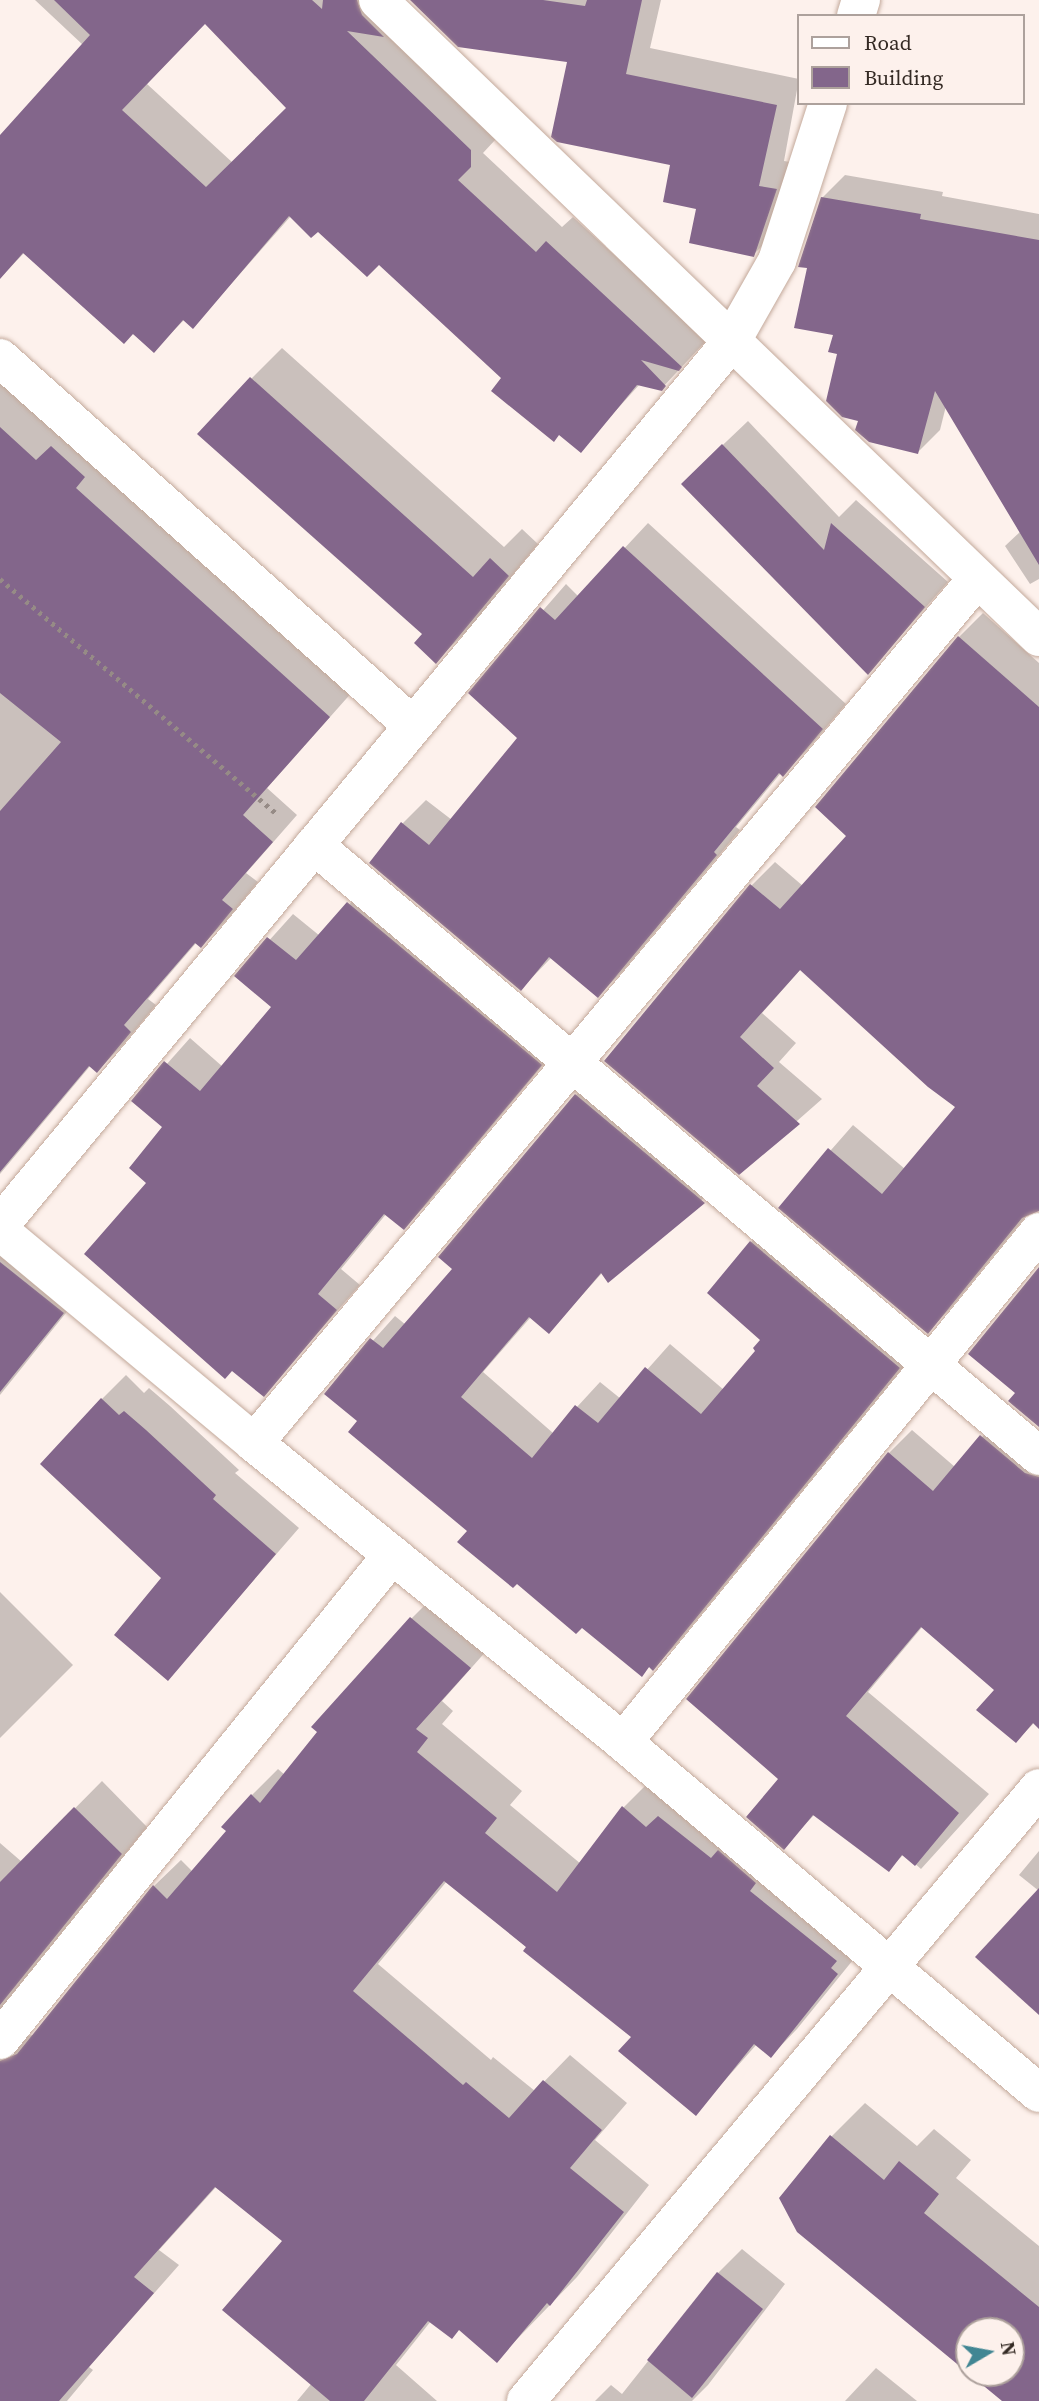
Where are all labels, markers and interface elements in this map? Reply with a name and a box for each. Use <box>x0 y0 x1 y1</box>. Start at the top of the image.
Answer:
legend <box>797 14 1025 105</box>
text: Road <box>864 28 912 57</box>
text: Building <box>864 63 943 92</box>
north arrow <box>955 2317 1025 2387</box>
text: N <box>995 2340 1023 2358</box>

